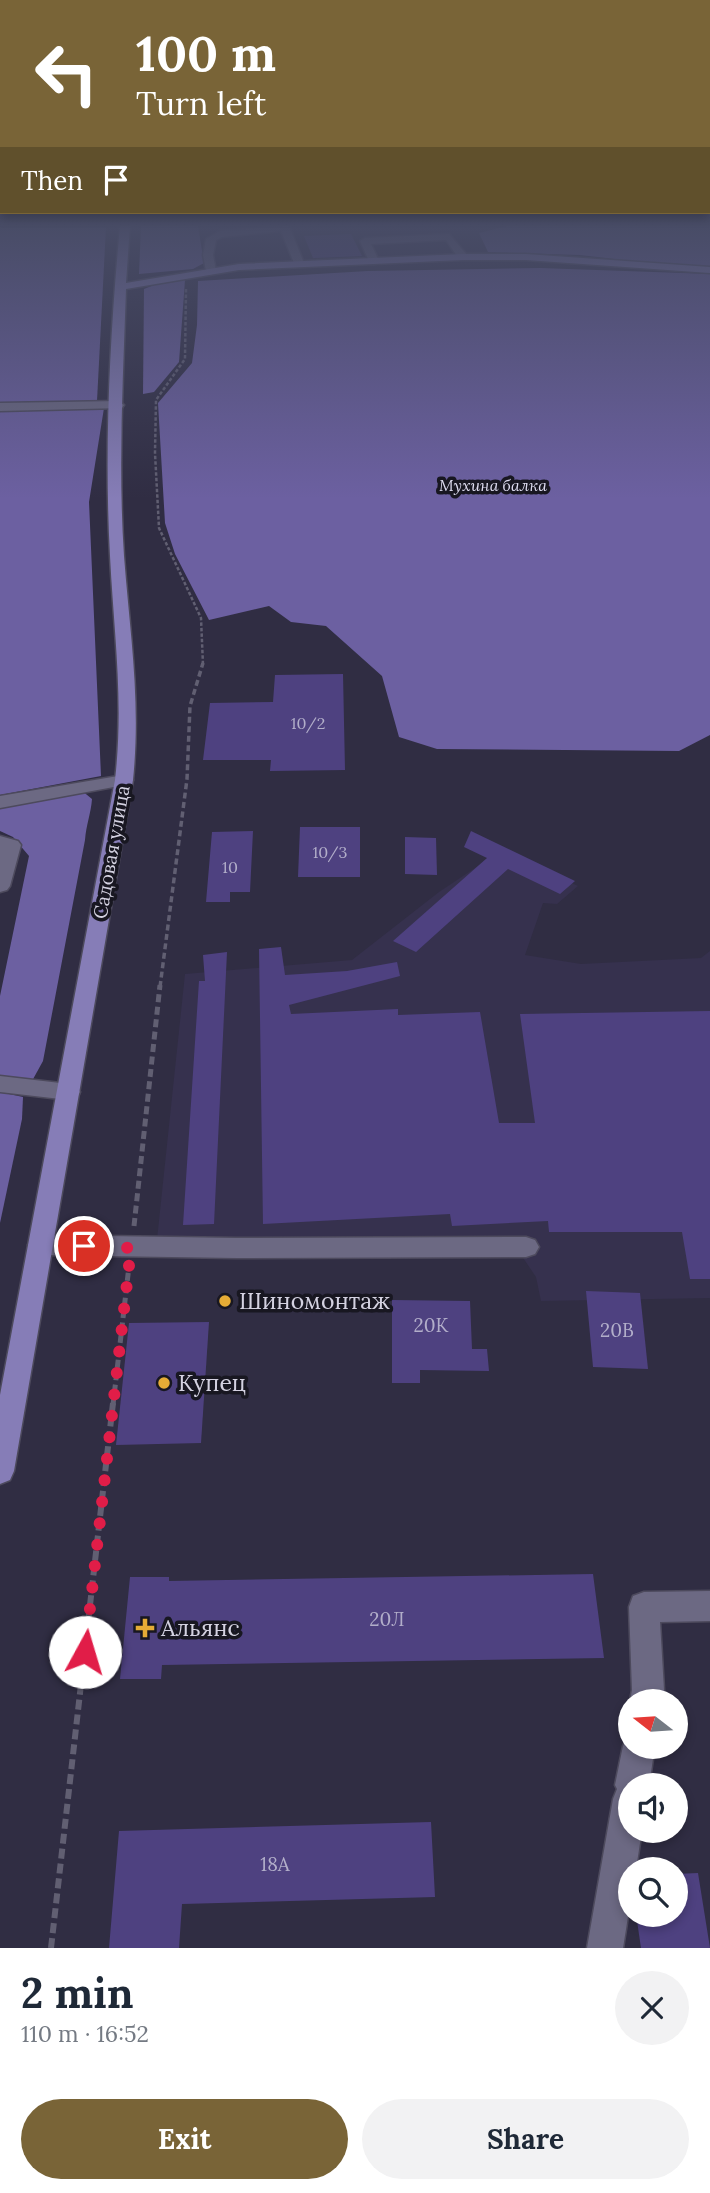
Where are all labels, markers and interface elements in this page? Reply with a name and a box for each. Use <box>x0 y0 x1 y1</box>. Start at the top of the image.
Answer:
text: 100 m <box>136 22 276 84</box>
icon: left <box>21 28 112 119</box>
text: Turn left <box>136 83 266 124</box>
icon: arrive <box>97 161 135 199</box>
text: Then <box>21 164 83 197</box>
park label: Мухина балка <box>439 475 547 495</box>
house number: 10/2 <box>291 713 325 734</box>
street label: Садовая улица <box>87 783 135 921</box>
house number: 10/3 <box>313 842 348 863</box>
house number: 10 <box>222 857 238 877</box>
pin <box>54 1216 114 1276</box>
icon: arrive <box>65 1227 103 1265</box>
place label: Шиномонтаж <box>239 1286 390 1315</box>
marker: Шиномонтаж <box>217 1293 233 1309</box>
house number: 20К <box>414 1313 449 1337</box>
house number: 20В <box>600 1318 634 1342</box>
place label: Купец <box>178 1368 246 1397</box>
marker: Купец <box>156 1375 172 1391</box>
house number: 20Л <box>369 1607 405 1631</box>
place label: Альянс <box>160 1613 240 1642</box>
position arrow <box>48 1615 122 1689</box>
marker: Альянс <box>135 1618 155 1638</box>
north arrow <box>618 1689 688 1759</box>
map controls <box>618 1689 688 1927</box>
button: sound <box>618 1773 688 1843</box>
house number: 18А <box>260 1852 291 1876</box>
button: search <box>618 1857 688 1927</box>
text: 2 min <box>21 1966 134 2020</box>
button: close <box>615 1971 689 2045</box>
text: 110 m · 16:52 <box>21 2019 149 2048</box>
button: Exit <box>21 2099 348 2179</box>
button: Share <box>362 2099 689 2179</box>

